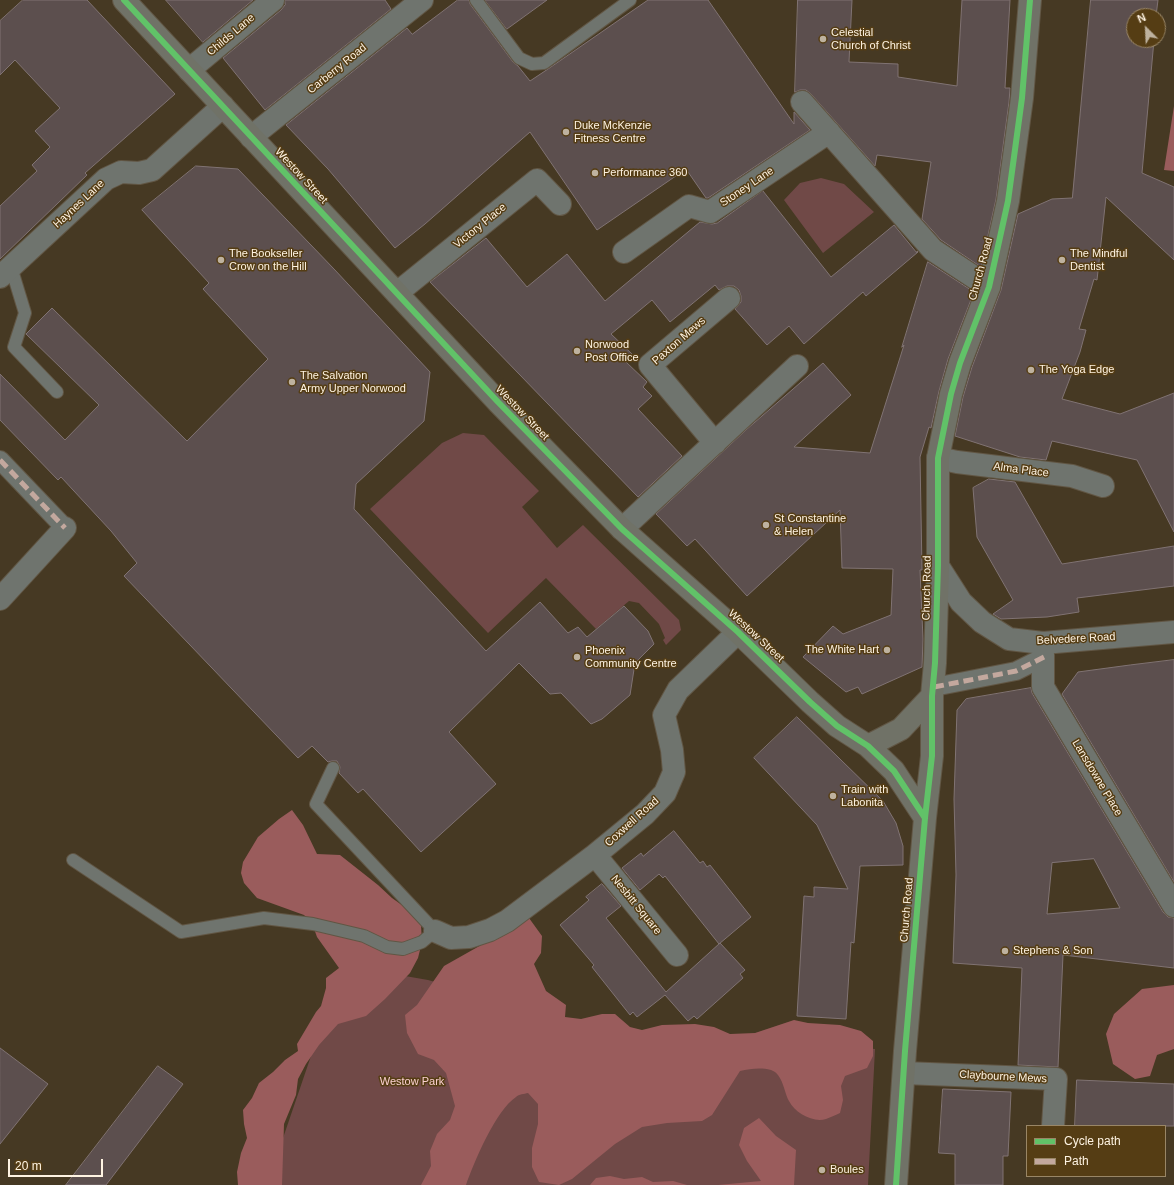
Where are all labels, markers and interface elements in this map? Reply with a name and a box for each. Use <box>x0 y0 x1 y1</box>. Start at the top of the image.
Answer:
north arrow <box>1126 8 1166 48</box>
street label: Childs Lane <box>205 11 257 59</box>
text: N <box>1135 11 1148 25</box>
place label: Celestial Church of Christ <box>831 26 910 52</box>
marker: Celestial Church of Christ <box>818 34 828 44</box>
street label: Carberry Road <box>305 41 369 97</box>
place label: Duke McKenzie Fitness Centre <box>574 119 651 145</box>
marker: Duke McKenzie Fitness Centre <box>561 127 571 137</box>
street label: Westow Street <box>272 145 330 207</box>
street label: Stoney Lane <box>718 164 776 210</box>
place label: Performance 360 <box>603 166 687 180</box>
marker: Performance 360 <box>590 168 600 178</box>
street label: Haynes Lane <box>51 177 107 231</box>
street label: Victory Place <box>451 201 509 251</box>
street label: Church Road <box>966 236 996 302</box>
place label: The Bookseller Crow on the Hill <box>229 247 307 273</box>
place label: The Mindful Dentist <box>1070 247 1127 273</box>
marker: The Bookseller Crow on the Hill <box>216 255 226 265</box>
marker: The Mindful Dentist <box>1057 255 1067 265</box>
street label: Paxton Mews <box>650 314 708 368</box>
place label: Norwood Post Office <box>585 338 639 364</box>
marker: Norwood Post Office <box>572 346 582 356</box>
place label: The Yoga Edge <box>1039 363 1114 377</box>
marker: The Yoga Edge <box>1026 365 1036 375</box>
place label: The Salvation Army Upper Norwood <box>300 369 406 395</box>
marker: The Salvation Army Upper Norwood <box>287 377 297 387</box>
street label: Westow Street <box>492 383 552 443</box>
street label: Alma Place <box>993 460 1049 480</box>
place label: St Constantine & Helen <box>774 512 846 538</box>
marker: St Constantine & Helen <box>761 520 771 530</box>
street label: Church Road <box>920 555 934 621</box>
street label: Westow Street <box>725 607 787 665</box>
street label: Belvedere Road <box>1036 630 1116 648</box>
place label: The White Hart <box>805 643 879 657</box>
place label: Phoenix Community Centre <box>585 644 677 670</box>
marker: The White Hart <box>882 645 892 655</box>
marker: Phoenix Community Centre <box>572 652 582 662</box>
street label: Lansdowne Place <box>1069 737 1125 819</box>
place label: Train with Labonita <box>841 783 888 809</box>
marker: Train with Labonita <box>828 791 838 801</box>
street label: Coxwell Road <box>602 794 662 850</box>
street label: Nesbitt Square <box>608 873 664 937</box>
street label: Church Road <box>898 877 916 943</box>
place label: Stephens & Son <box>1013 944 1093 958</box>
marker: Stephens & Son <box>1000 946 1010 956</box>
street label: Claybourne Mews <box>959 1068 1047 1086</box>
park label: Westow Park <box>380 1075 444 1089</box>
legend <box>1026 1125 1166 1177</box>
text: Cycle path <box>1064 1134 1121 1148</box>
scale bar <box>10 1151 105 1177</box>
text: Path <box>1064 1154 1089 1168</box>
text: 20 m <box>15 1159 42 1173</box>
place label: Boules <box>830 1163 864 1177</box>
marker: Boules <box>817 1165 827 1175</box>

